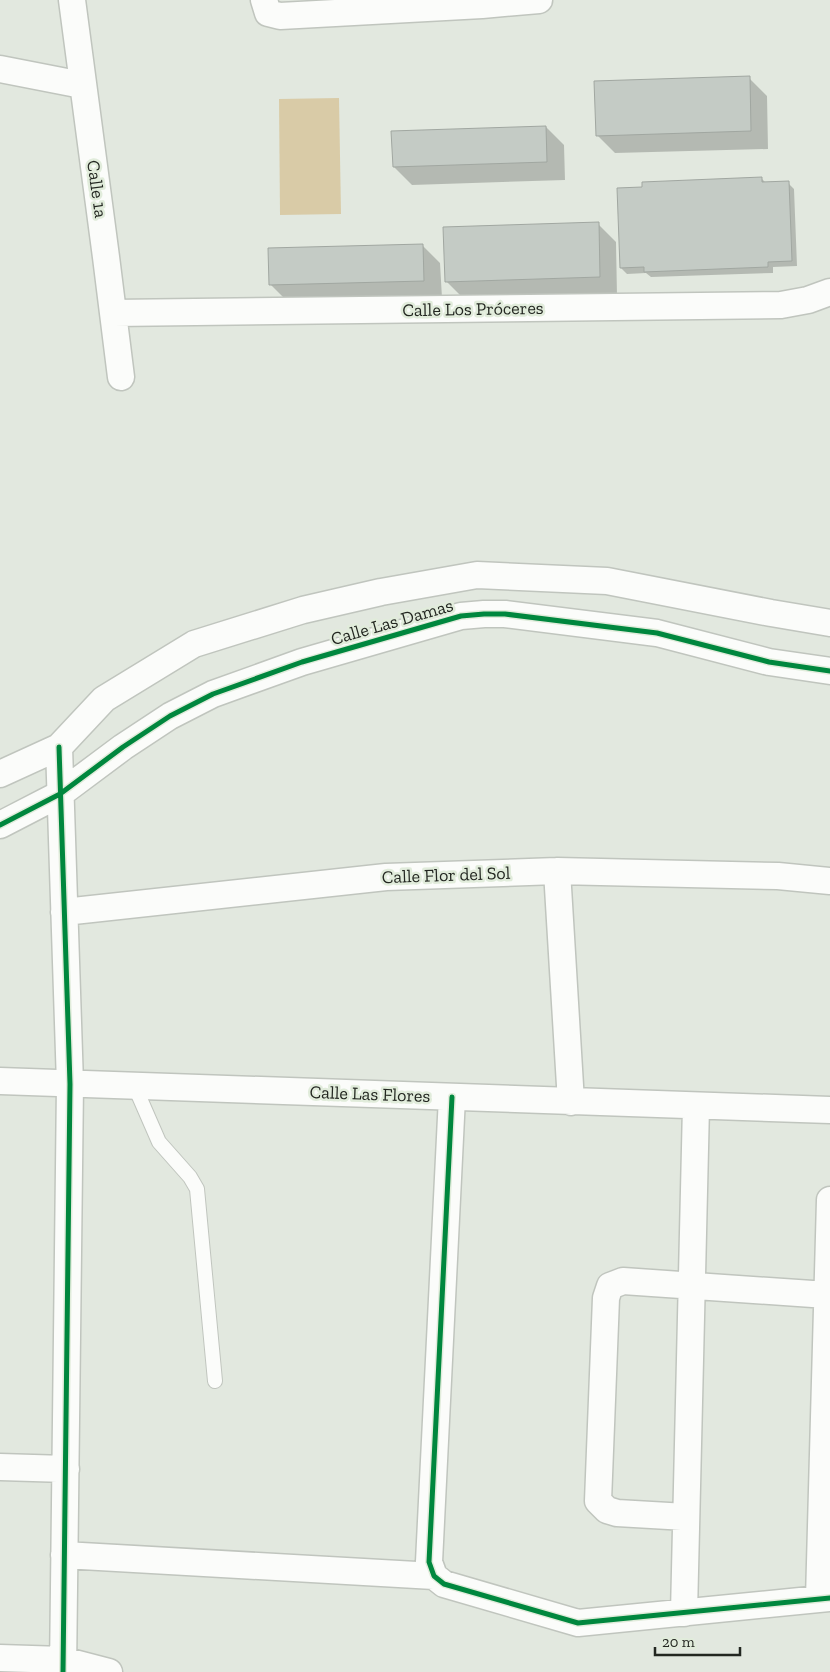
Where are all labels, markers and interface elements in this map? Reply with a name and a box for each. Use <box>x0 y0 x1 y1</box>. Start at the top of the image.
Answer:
street label: Calle 1a <box>82 159 112 220</box>
street label: Calle Los Próceres <box>402 297 544 321</box>
street label: Calle Las Damas <box>328 594 456 650</box>
street label: Calle Flor del Sol <box>381 862 511 888</box>
street label: Calle Las Flores <box>309 1081 431 1107</box>
scale bar <box>655 1624 740 1656</box>
text: 20 m <box>662 1633 695 1651</box>

